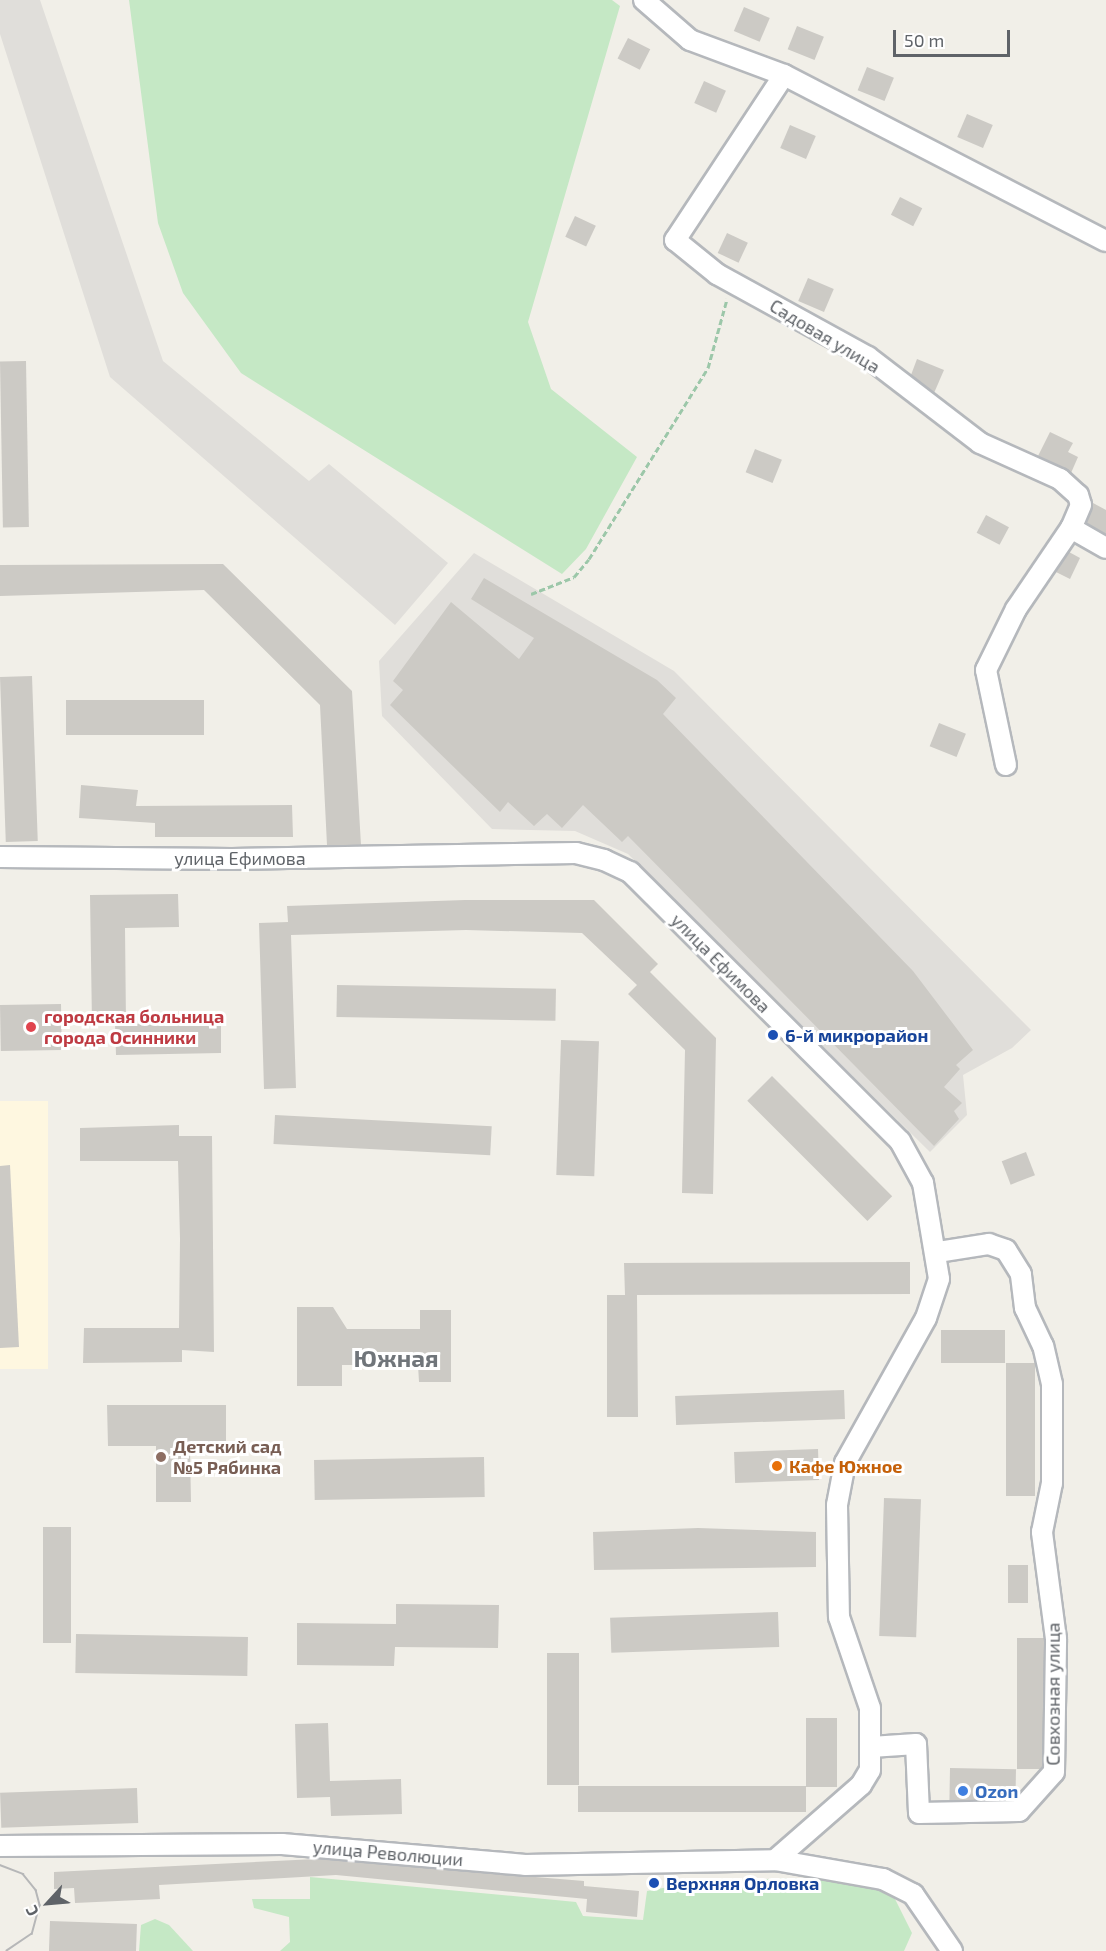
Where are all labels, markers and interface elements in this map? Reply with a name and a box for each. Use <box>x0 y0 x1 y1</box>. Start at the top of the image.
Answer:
scale bar <box>896 18 1013 56</box>
text: 50 m <box>904 29 944 51</box>
street label: Садовая улица <box>766 295 884 377</box>
street label: улица Ефимова <box>174 847 306 869</box>
street label: улица Ефимова <box>667 909 775 1017</box>
place label: городская больница города Осинники <box>44 1006 224 1048</box>
marker: городская больница города Осинники <box>22 1018 40 1036</box>
place label: 6-й микрорайон <box>785 1024 928 1046</box>
marker: 6-й микрорайон <box>766 1028 780 1042</box>
district label: Южная <box>354 1344 438 1372</box>
place label: Детский сад №5 Рябинка <box>173 1436 281 1478</box>
marker: Детский сад №5 Рябинка <box>154 1450 168 1464</box>
place label: Кафе Южное <box>789 1455 902 1477</box>
marker: Кафе Южное <box>770 1459 784 1473</box>
street label: Совхозная улица <box>1042 1622 1064 1766</box>
place label: Ozon <box>975 1780 1018 1802</box>
marker: Ozon <box>956 1784 970 1798</box>
street label: улица Революции <box>312 1836 464 1870</box>
place label: Верхняя Орловка <box>666 1872 819 1894</box>
north arrow <box>18 1873 78 1933</box>
marker: Верхняя Орловка <box>647 1876 661 1890</box>
text: С <box>21 1903 42 1920</box>

